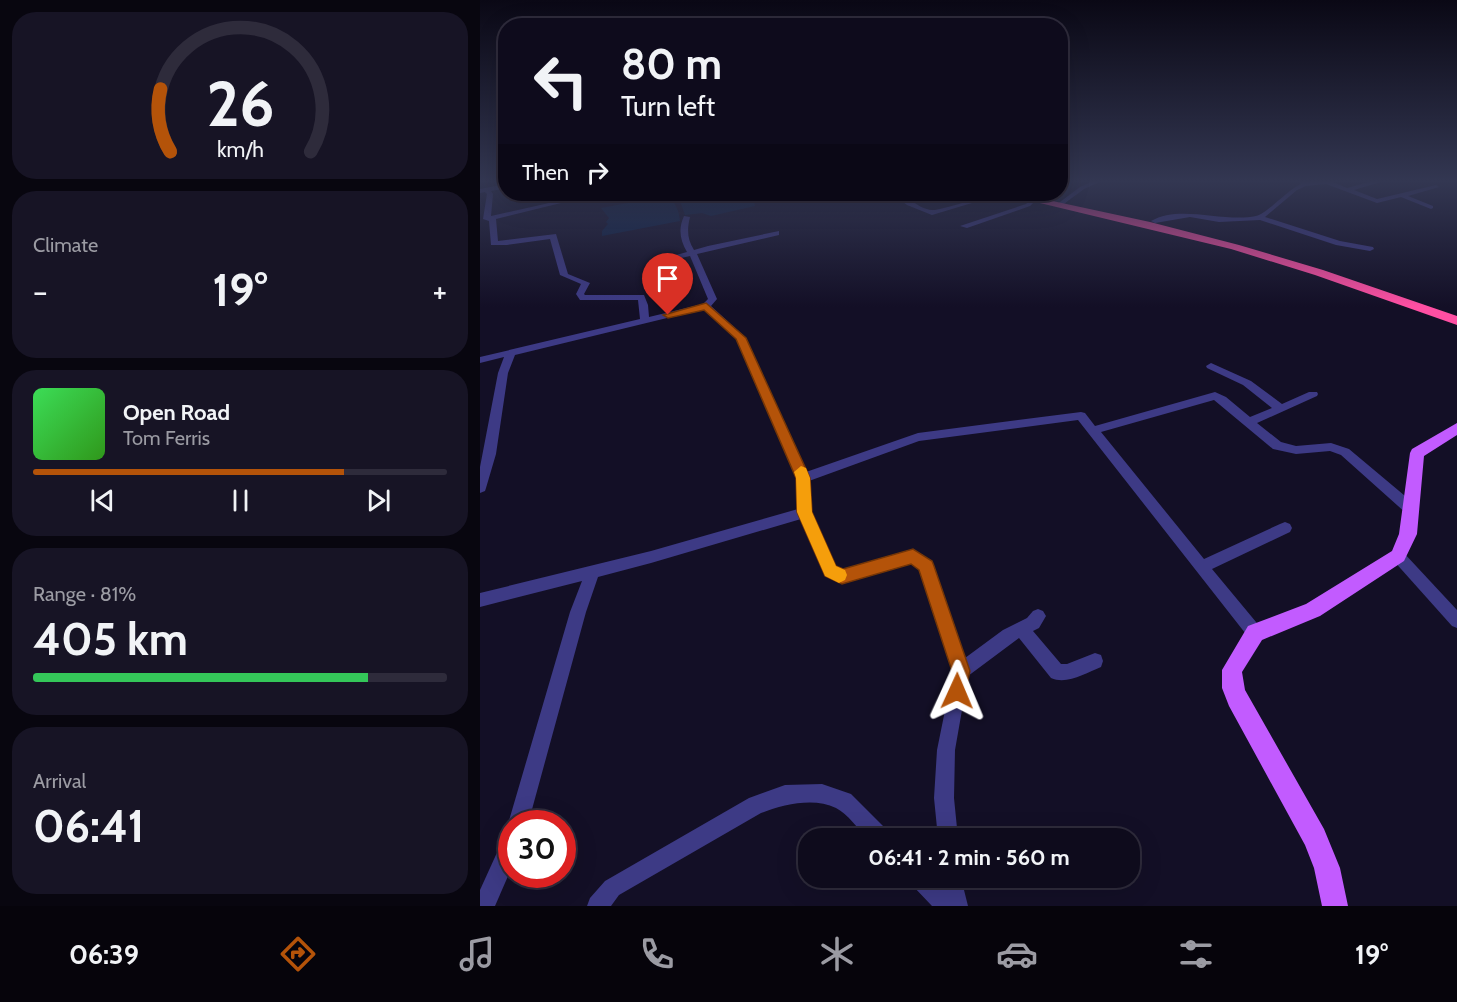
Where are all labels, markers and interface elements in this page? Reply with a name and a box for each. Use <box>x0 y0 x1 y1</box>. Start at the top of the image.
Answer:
text: 80 m <box>621 38 722 90</box>
icon: left <box>522 42 600 120</box>
text: 26 <box>206 67 274 143</box>
text: Turn left <box>621 90 715 123</box>
text: km/h <box>217 137 263 163</box>
icon: right <box>581 156 614 189</box>
text: Then <box>522 159 569 186</box>
text: Climate <box>33 233 98 257</box>
pin <box>642 253 693 315</box>
icon: arrive <box>651 262 684 295</box>
text: 19° <box>213 263 267 317</box>
text: − <box>33 271 48 311</box>
text: + <box>432 271 447 311</box>
text: Open Road <box>123 399 230 426</box>
text: Tom Ferris <box>123 426 210 450</box>
icon: previous <box>86 484 119 517</box>
icon: pause <box>224 484 257 517</box>
icon: next <box>362 484 395 517</box>
text: Range · 81% <box>33 582 136 606</box>
text: 405 km <box>33 612 188 666</box>
position arrow <box>925 659 989 723</box>
text: Arrival <box>33 769 86 793</box>
text: 06:41 <box>33 799 144 853</box>
speed limit sign: 30 <box>498 810 576 888</box>
text: 06:41 · 2 min · 560 m <box>868 844 1070 871</box>
icon: directions <box>277 933 319 975</box>
icon: music <box>456 933 498 975</box>
icon: phone <box>636 933 678 975</box>
icon: climate <box>816 933 858 975</box>
icon: car <box>996 933 1038 975</box>
icon: filters <box>1175 933 1217 975</box>
text: 06:39 <box>69 938 139 971</box>
text: 19° <box>1355 938 1388 971</box>

